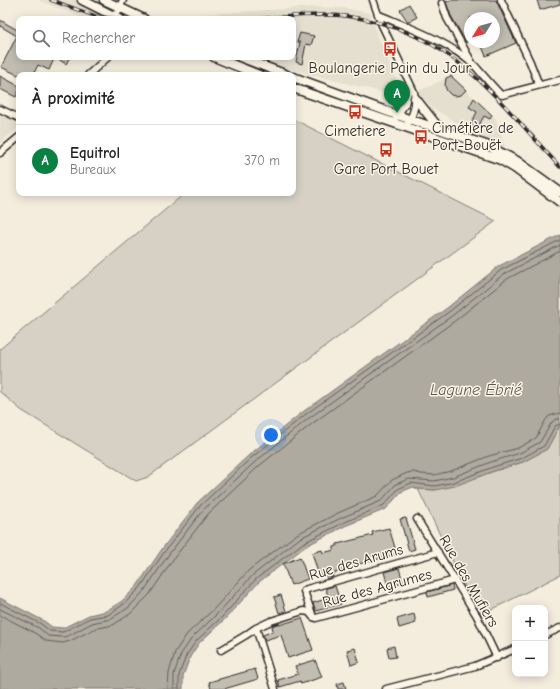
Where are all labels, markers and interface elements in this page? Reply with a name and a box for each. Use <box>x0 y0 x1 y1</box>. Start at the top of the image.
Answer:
north arrow <box>464 12 500 48</box>
search box <box>16 16 296 60</box>
icon: search <box>30 27 52 49</box>
text: Rechercher <box>62 29 135 47</box>
bus stop icon: Boulangerie Pain du Jour <box>382 41 398 57</box>
place label: Boulangerie Pain du Jour <box>309 59 471 77</box>
pin: A <box>384 80 410 113</box>
text: À proximité <box>32 89 115 108</box>
bus stop icon: Cimetiere <box>347 104 363 120</box>
place label: Cimétière de Port-Bouët <box>432 119 514 154</box>
place label: Cimetiere <box>325 122 386 140</box>
bus stop icon: Cimétière de Port-Bouët <box>413 129 429 145</box>
bus stop icon: Gare Port Bouet <box>378 142 394 158</box>
text: Equitrol <box>70 144 120 162</box>
text: A <box>41 153 49 168</box>
text: 370 m <box>244 153 280 168</box>
place label: Gare Port Bouet <box>334 160 439 178</box>
text: Bureaux <box>70 162 116 177</box>
water label: Lagune Ébrié <box>430 380 522 399</box>
your location <box>261 425 281 445</box>
street label: Rue des Mufiers <box>435 532 503 630</box>
street label: Rue des Arums <box>307 540 405 584</box>
street label: Rue des Agrumes <box>320 565 434 611</box>
map controls <box>512 605 548 677</box>
button: + <box>512 605 548 641</box>
button: − <box>512 641 548 677</box>

